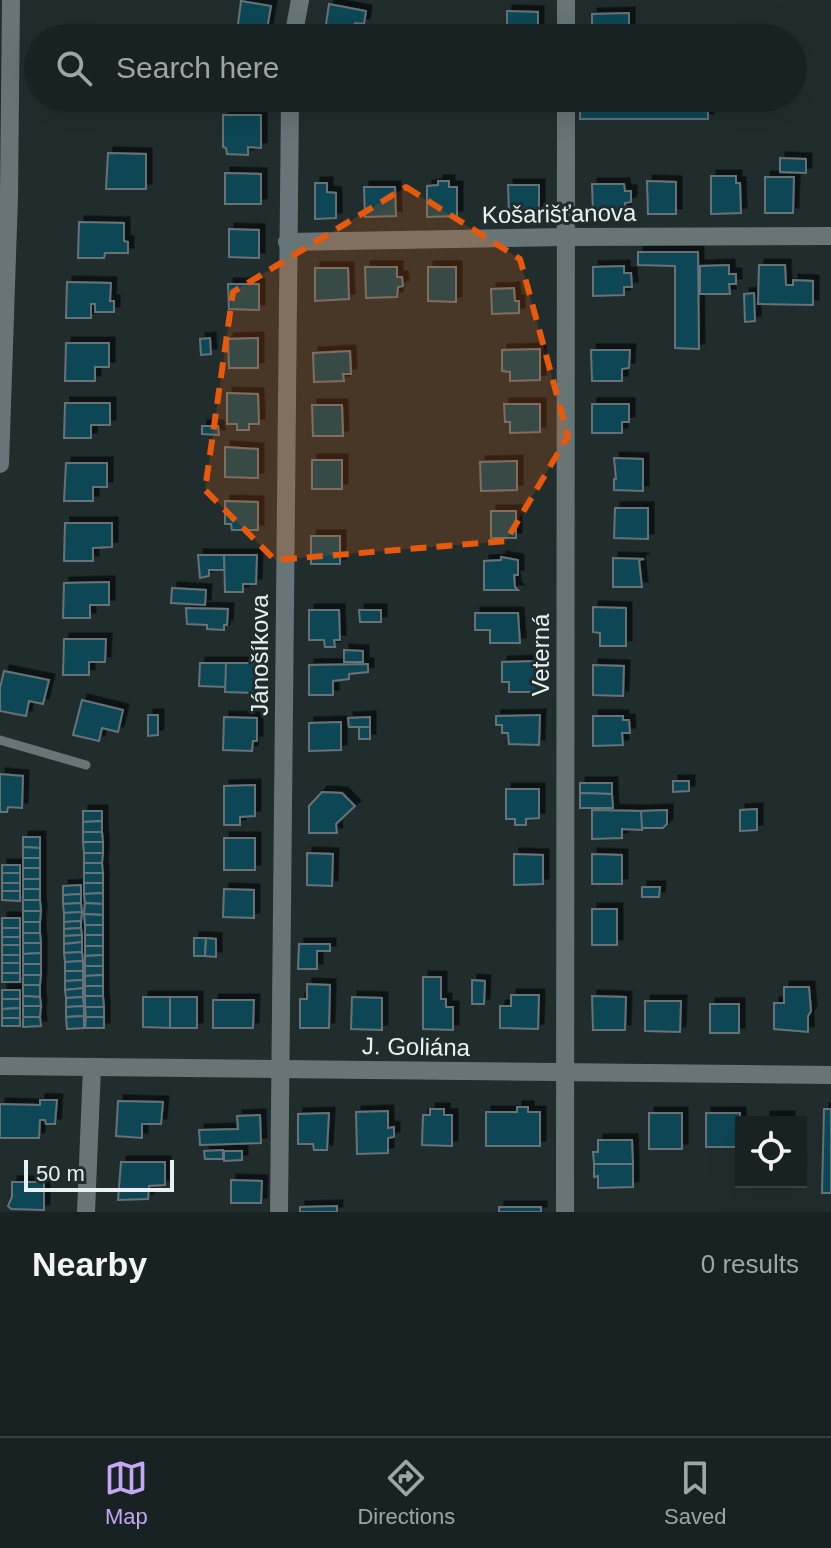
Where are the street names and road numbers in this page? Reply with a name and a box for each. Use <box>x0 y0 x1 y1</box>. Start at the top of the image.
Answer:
street label: Košarišťanova <box>482 199 637 228</box>
street label: Jánošíkova <box>246 594 273 716</box>
street label: Veterná <box>527 613 554 696</box>
street label: J. Goliána <box>362 1032 471 1061</box>

